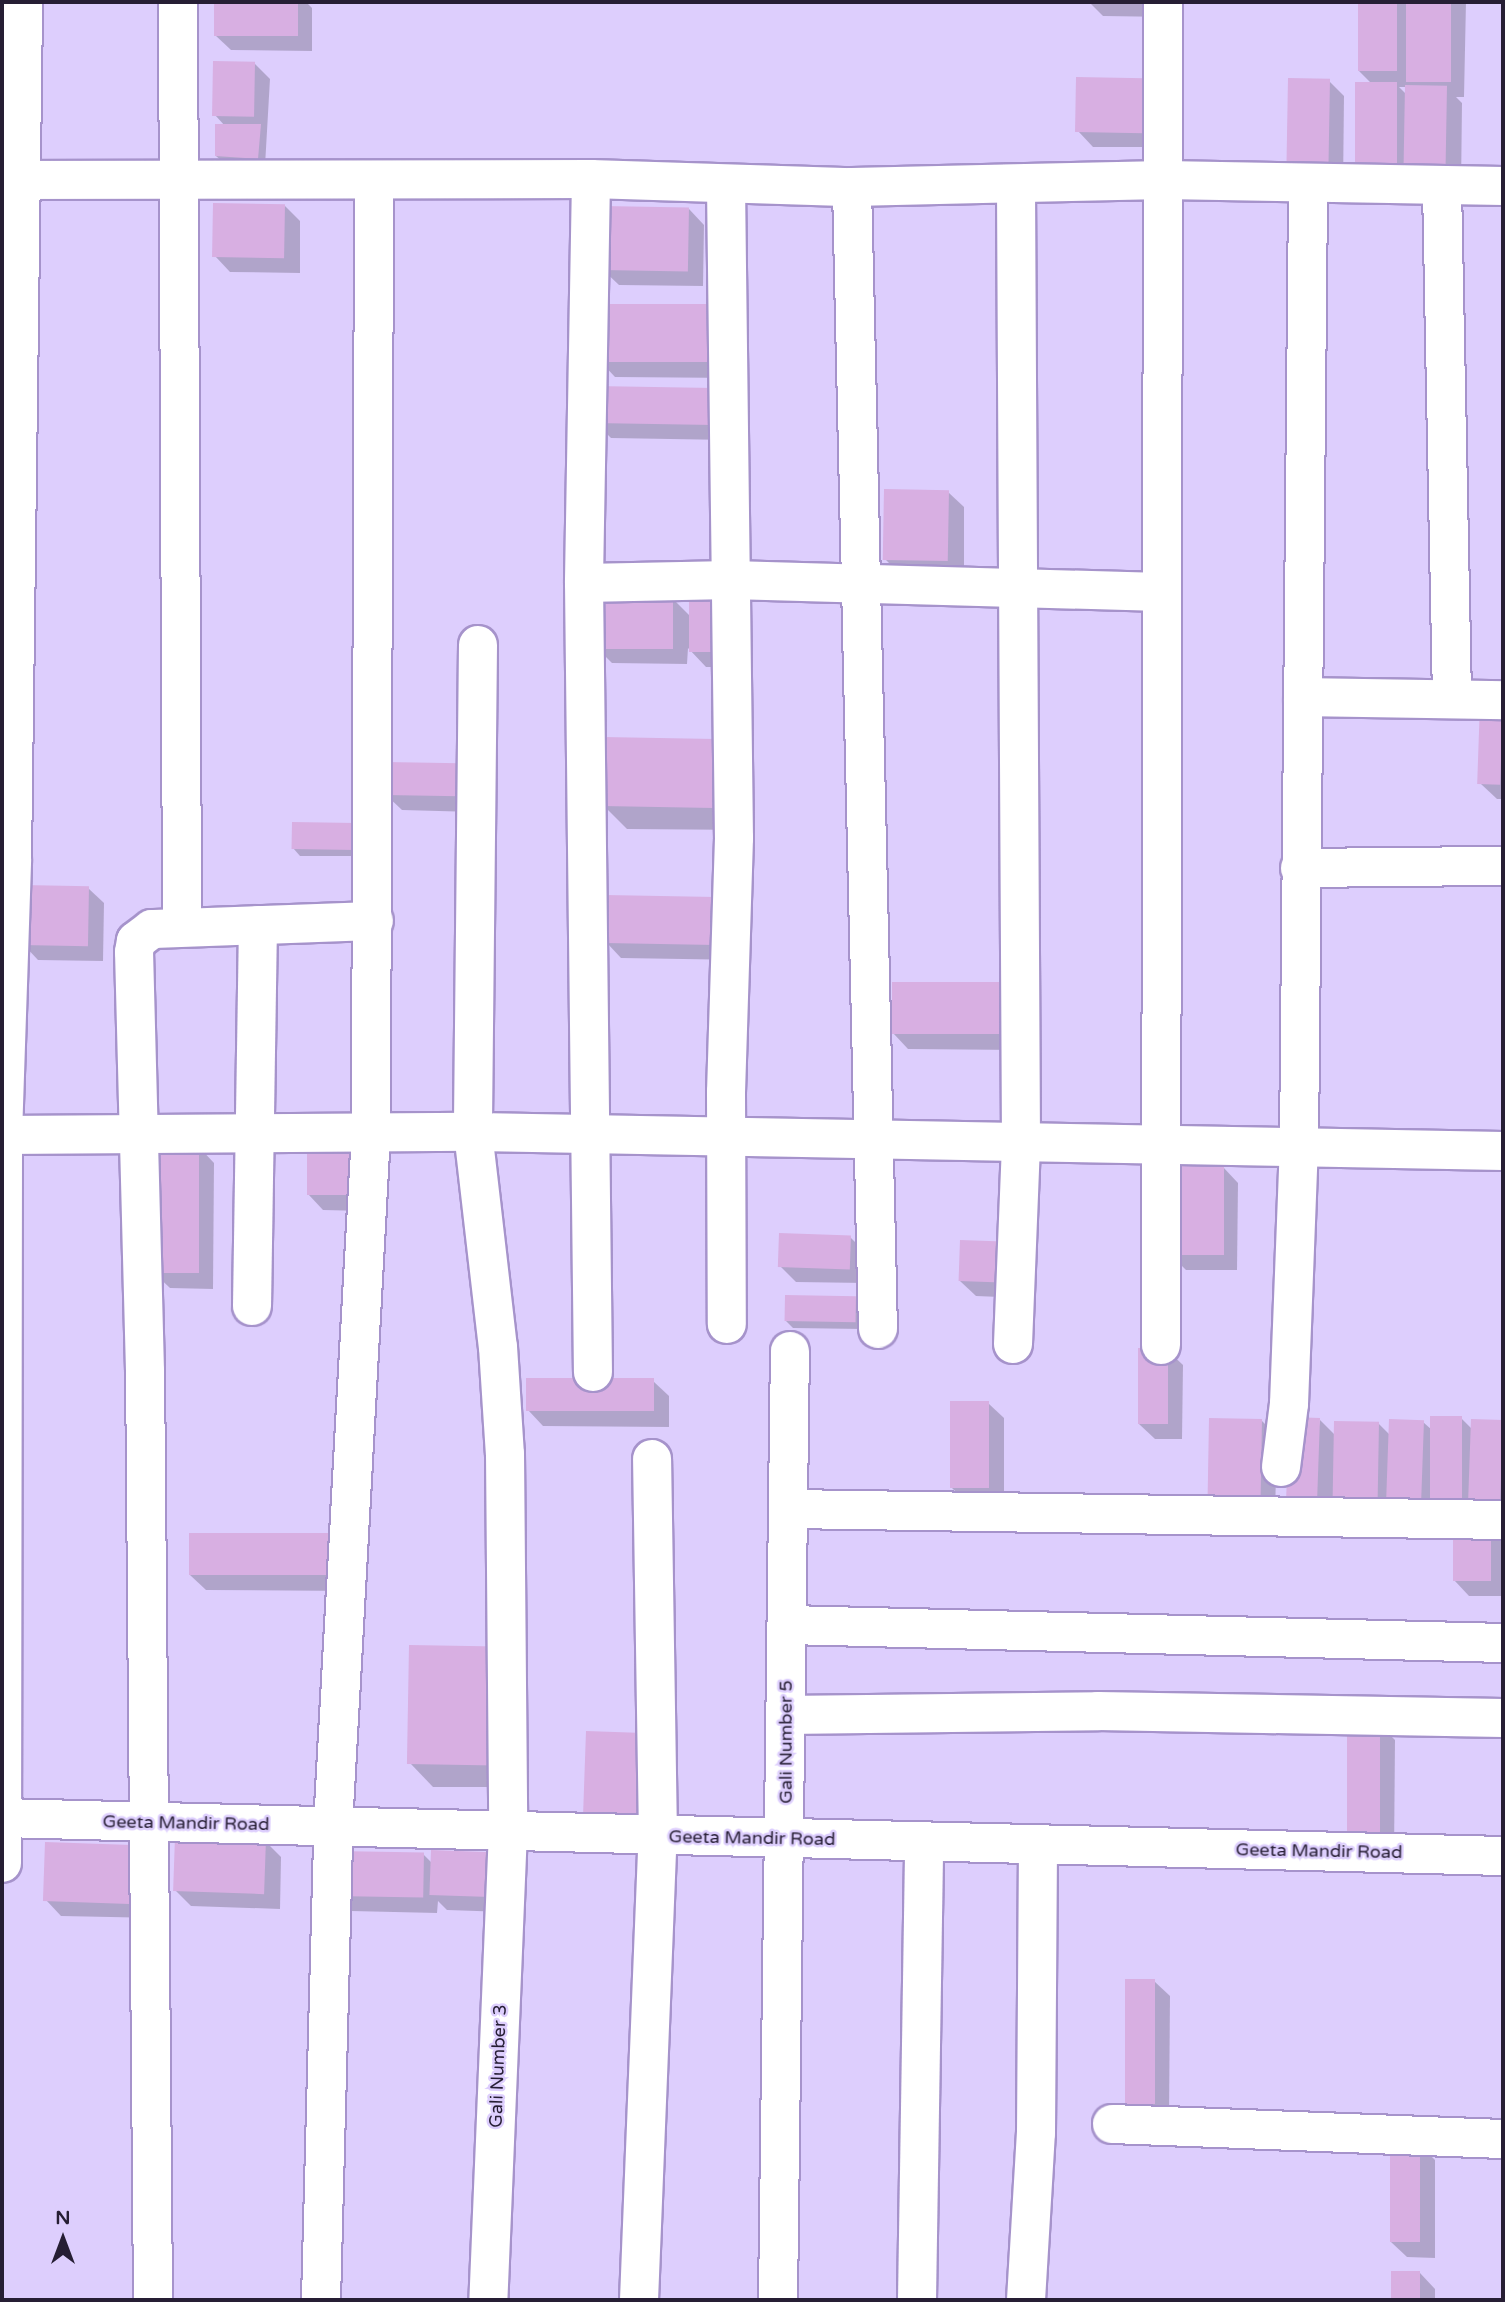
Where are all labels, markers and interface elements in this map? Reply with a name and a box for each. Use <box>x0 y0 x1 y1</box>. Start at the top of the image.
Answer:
street label: Gali Number 5 <box>775 1680 797 1804</box>
street label: Geeta Mandir Road <box>102 1811 270 1835</box>
street label: Geeta Mandir Road <box>668 1826 836 1850</box>
street label: Geeta Mandir Road <box>1235 1839 1403 1863</box>
street label: Gali Number 3 <box>485 2004 511 2128</box>
north arrow <box>28 2204 98 2274</box>
text: N <box>55 2207 71 2229</box>

